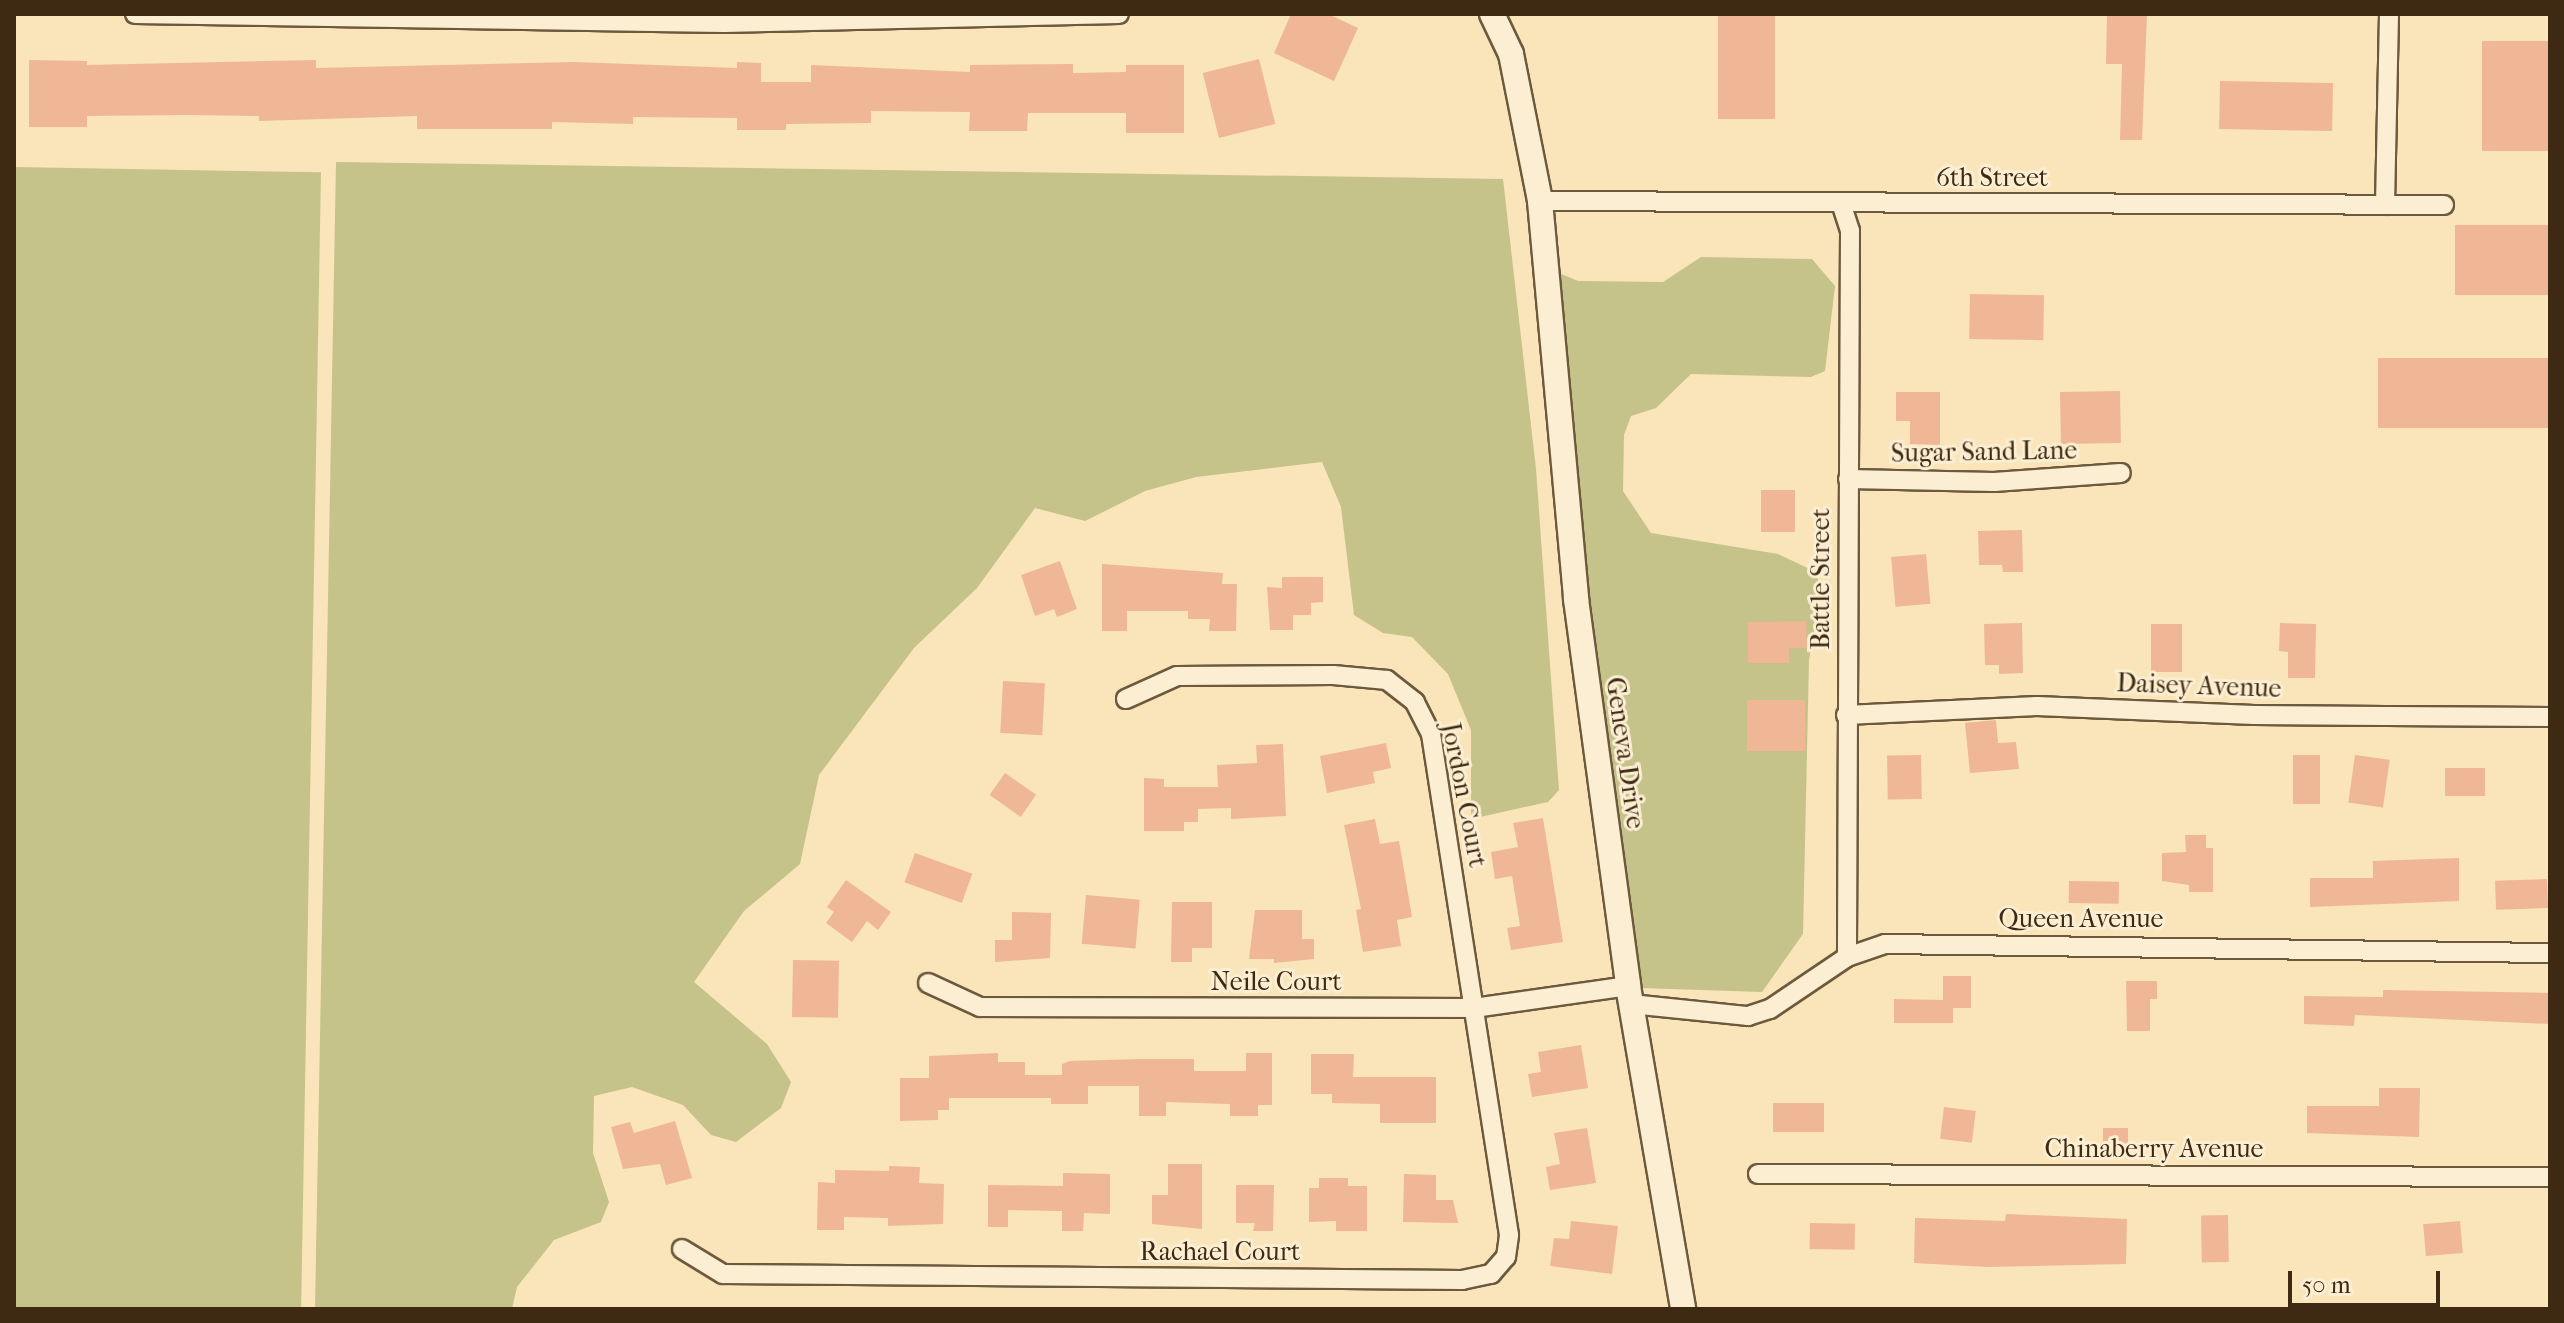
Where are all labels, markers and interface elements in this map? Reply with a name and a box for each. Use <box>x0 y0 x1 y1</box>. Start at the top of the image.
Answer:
street label: 6th Street <box>1936 162 2048 194</box>
street label: Sugar Sand Lane <box>1891 435 2077 469</box>
street label: Battle Street <box>1805 508 1837 650</box>
street label: Daisey Avenue <box>2116 668 2282 704</box>
street label: Geneva Drive <box>1599 675 1651 831</box>
street label: Jordon Court <box>1435 720 1493 870</box>
street label: Queen Avenue <box>1999 903 2163 935</box>
street label: Neile Court <box>1211 966 1341 998</box>
street label: Chinaberry Avenue <box>2045 1133 2263 1165</box>
street label: Rachael Court <box>1140 1236 1300 1268</box>
scale bar <box>2292 1255 2444 1305</box>
text: 50 m <box>2302 1271 2351 1299</box>

